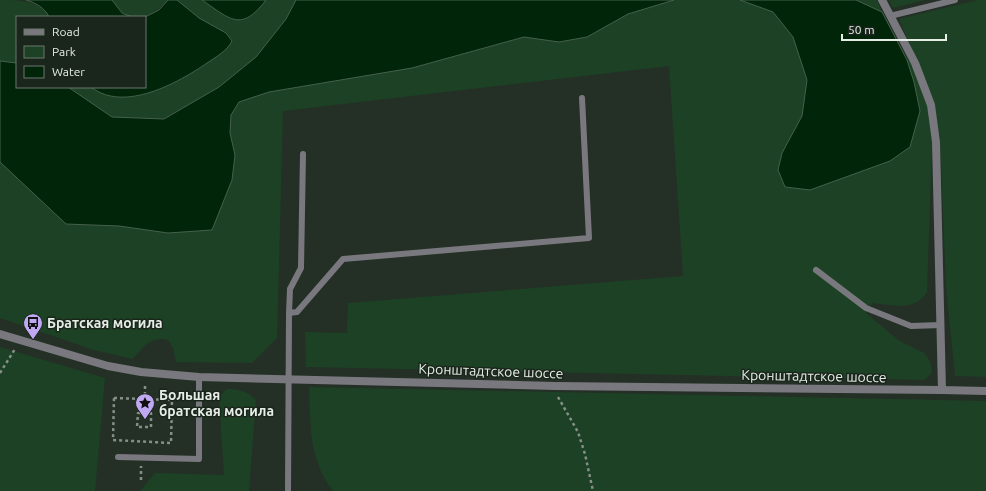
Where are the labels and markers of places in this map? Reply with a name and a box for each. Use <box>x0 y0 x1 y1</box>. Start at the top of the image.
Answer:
bus stop icon: Братская могила <box>22 312 44 340</box>
place label: Братская могила <box>47 315 163 331</box>
place label: Большая братская могила <box>159 387 274 419</box>
place icon: Большая братская могила <box>134 392 156 420</box>

